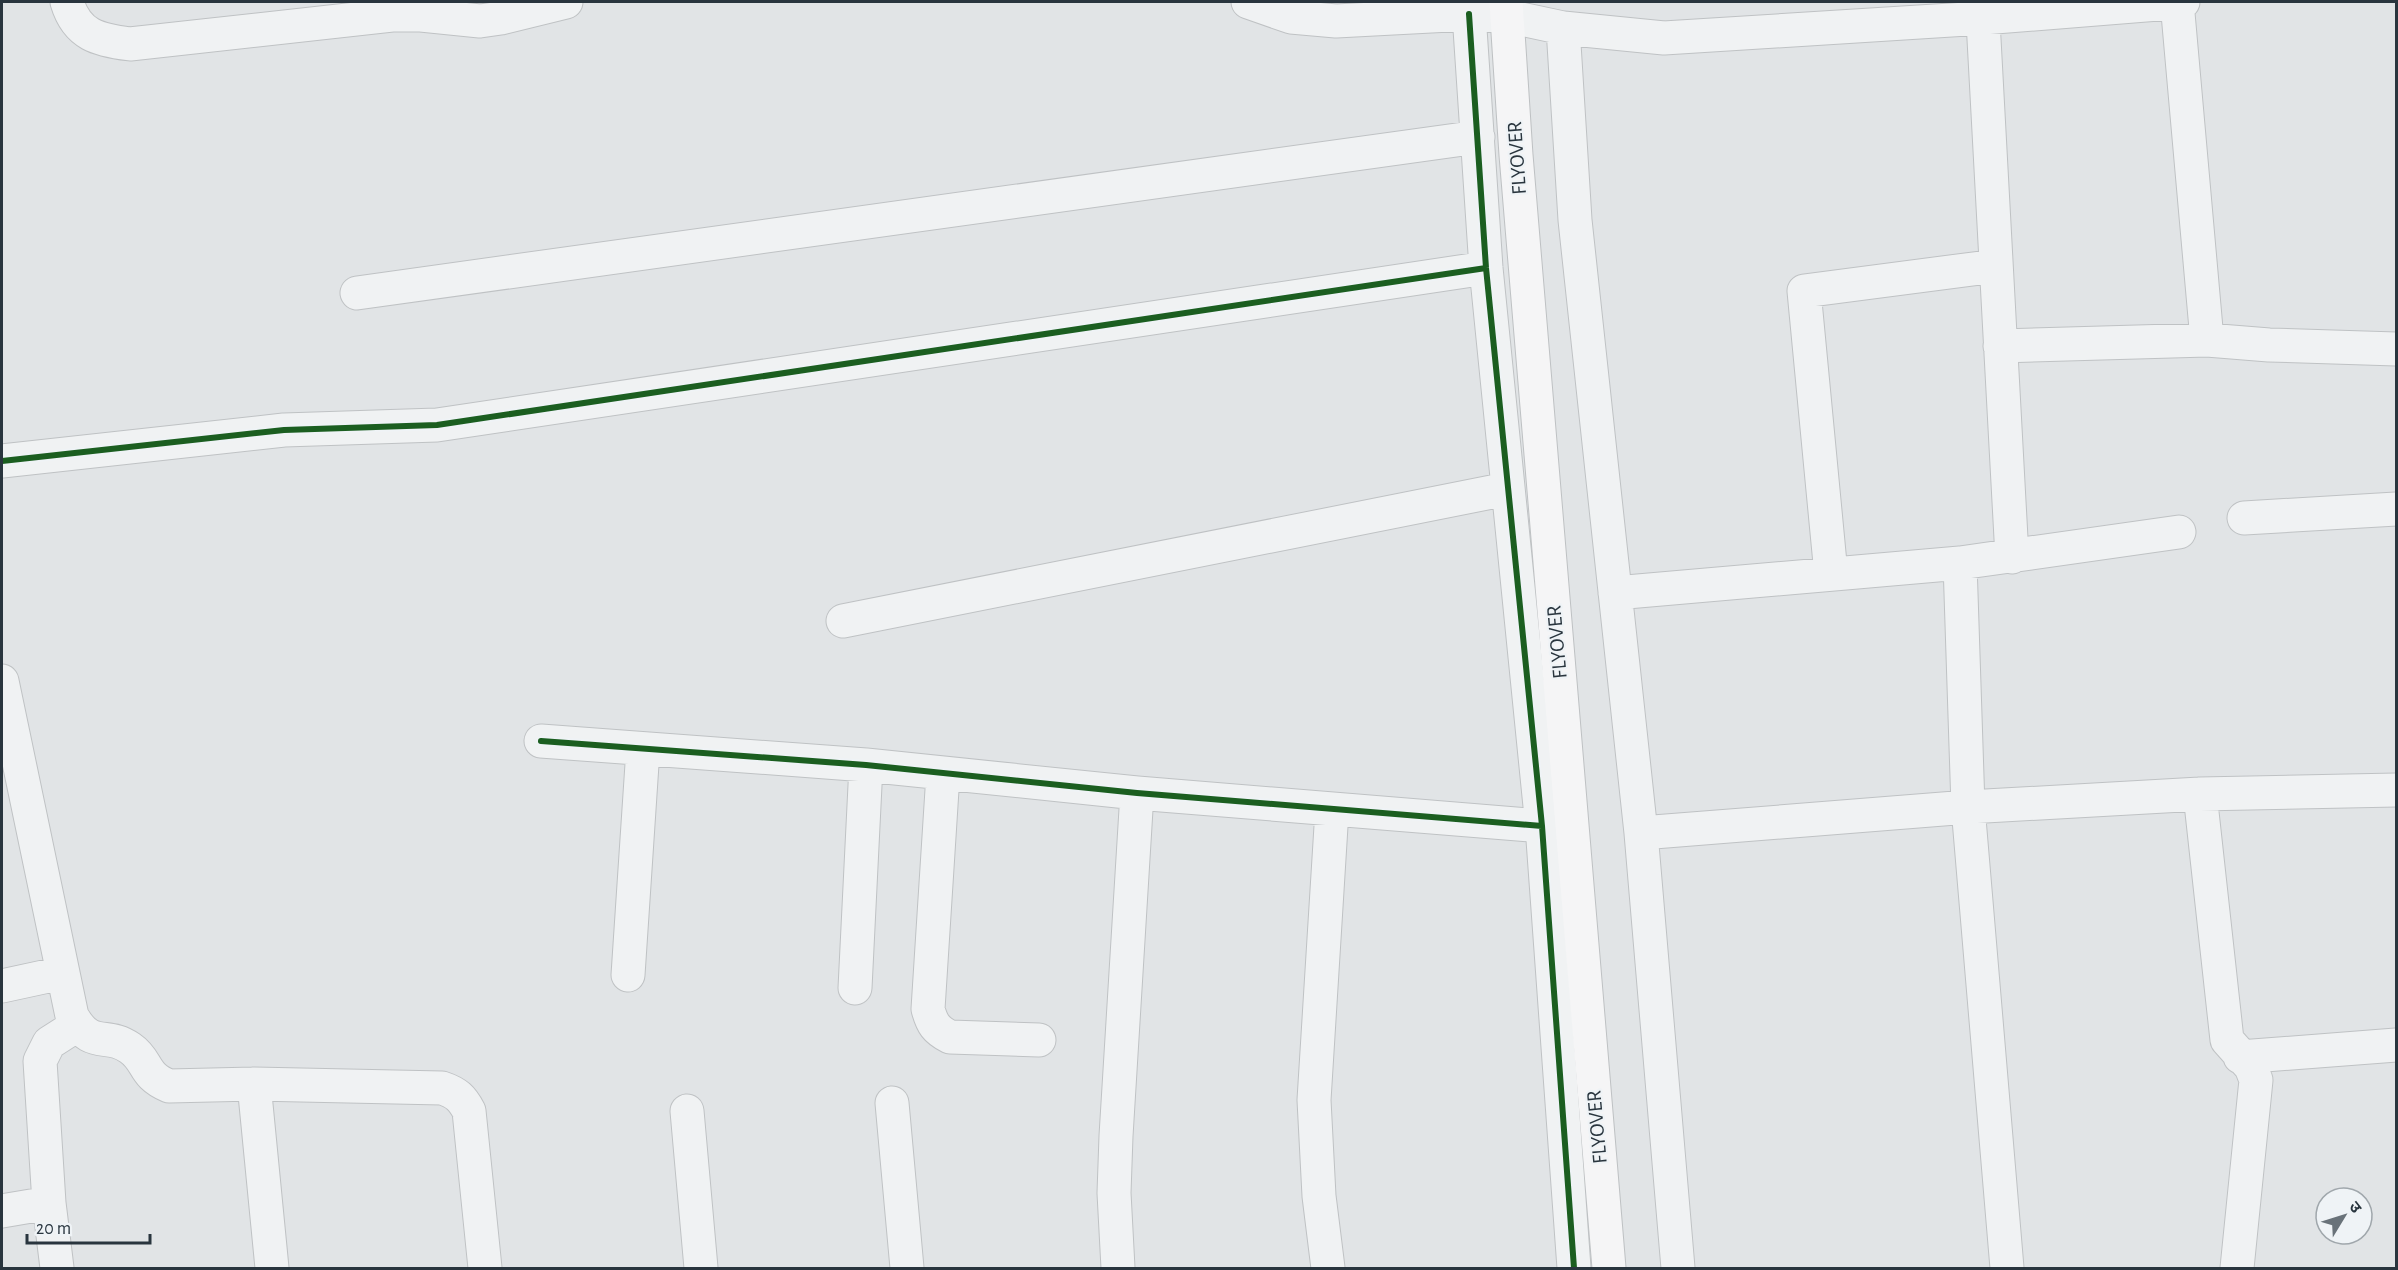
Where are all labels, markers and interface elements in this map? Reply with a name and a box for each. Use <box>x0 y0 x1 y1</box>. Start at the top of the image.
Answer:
street label: FLYOVER <box>1504 120 1530 196</box>
street label: FLYOVER <box>1543 604 1571 680</box>
street label: FLYOVER <box>1583 1089 1611 1165</box>
north arrow <box>2314 1186 2374 1246</box>
text: उ <box>2346 1199 2365 1216</box>
scale bar <box>27 1207 150 1245</box>
text: 20 m <box>36 1220 71 1238</box>

